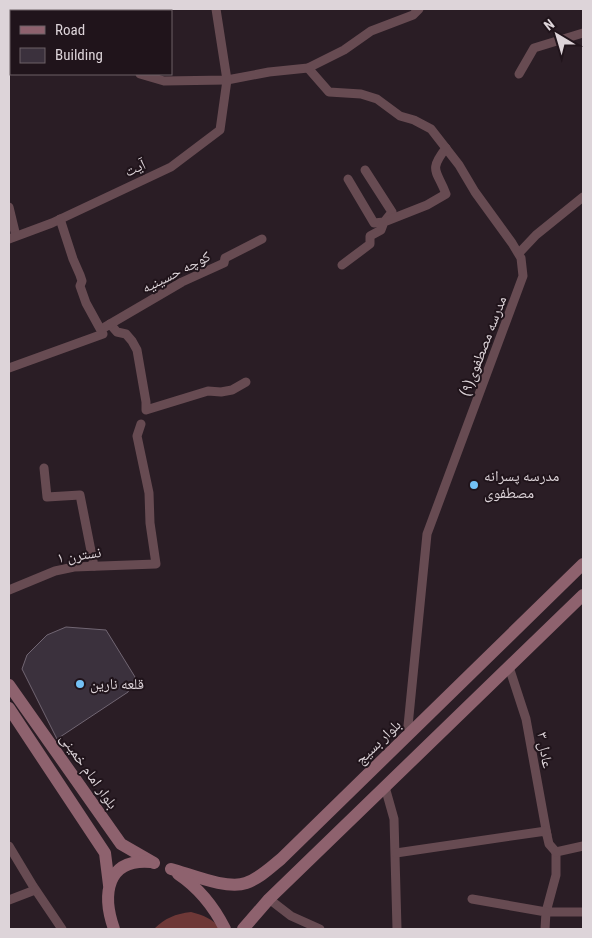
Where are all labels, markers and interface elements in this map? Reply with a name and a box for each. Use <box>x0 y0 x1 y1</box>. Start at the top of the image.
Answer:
legend <box>10 10 172 75</box>
north arrow <box>532 10 582 60</box>
text: N <box>541 16 557 34</box>
text: Road <box>55 21 85 39</box>
text: Building <box>55 46 103 64</box>
street label: آیت <box>122 155 149 181</box>
street label: کوچه حسینیه <box>139 247 213 297</box>
street label: مدرسه مصطفوی(۹) <box>456 293 511 399</box>
place label: مدرسه پسرانه مصطفوی <box>484 467 560 503</box>
marker: مدرسه پسرانه مصطفوی <box>468 479 480 491</box>
street label: نسترن ۱ <box>56 543 102 568</box>
place label: قلعه نارین <box>90 675 144 694</box>
marker: قلعه نارین <box>74 678 86 690</box>
street label: بلوار بسیج <box>351 716 405 769</box>
street label: بلوار امام خمینی <box>55 730 122 813</box>
street label: عادل ۳ <box>532 730 557 770</box>

